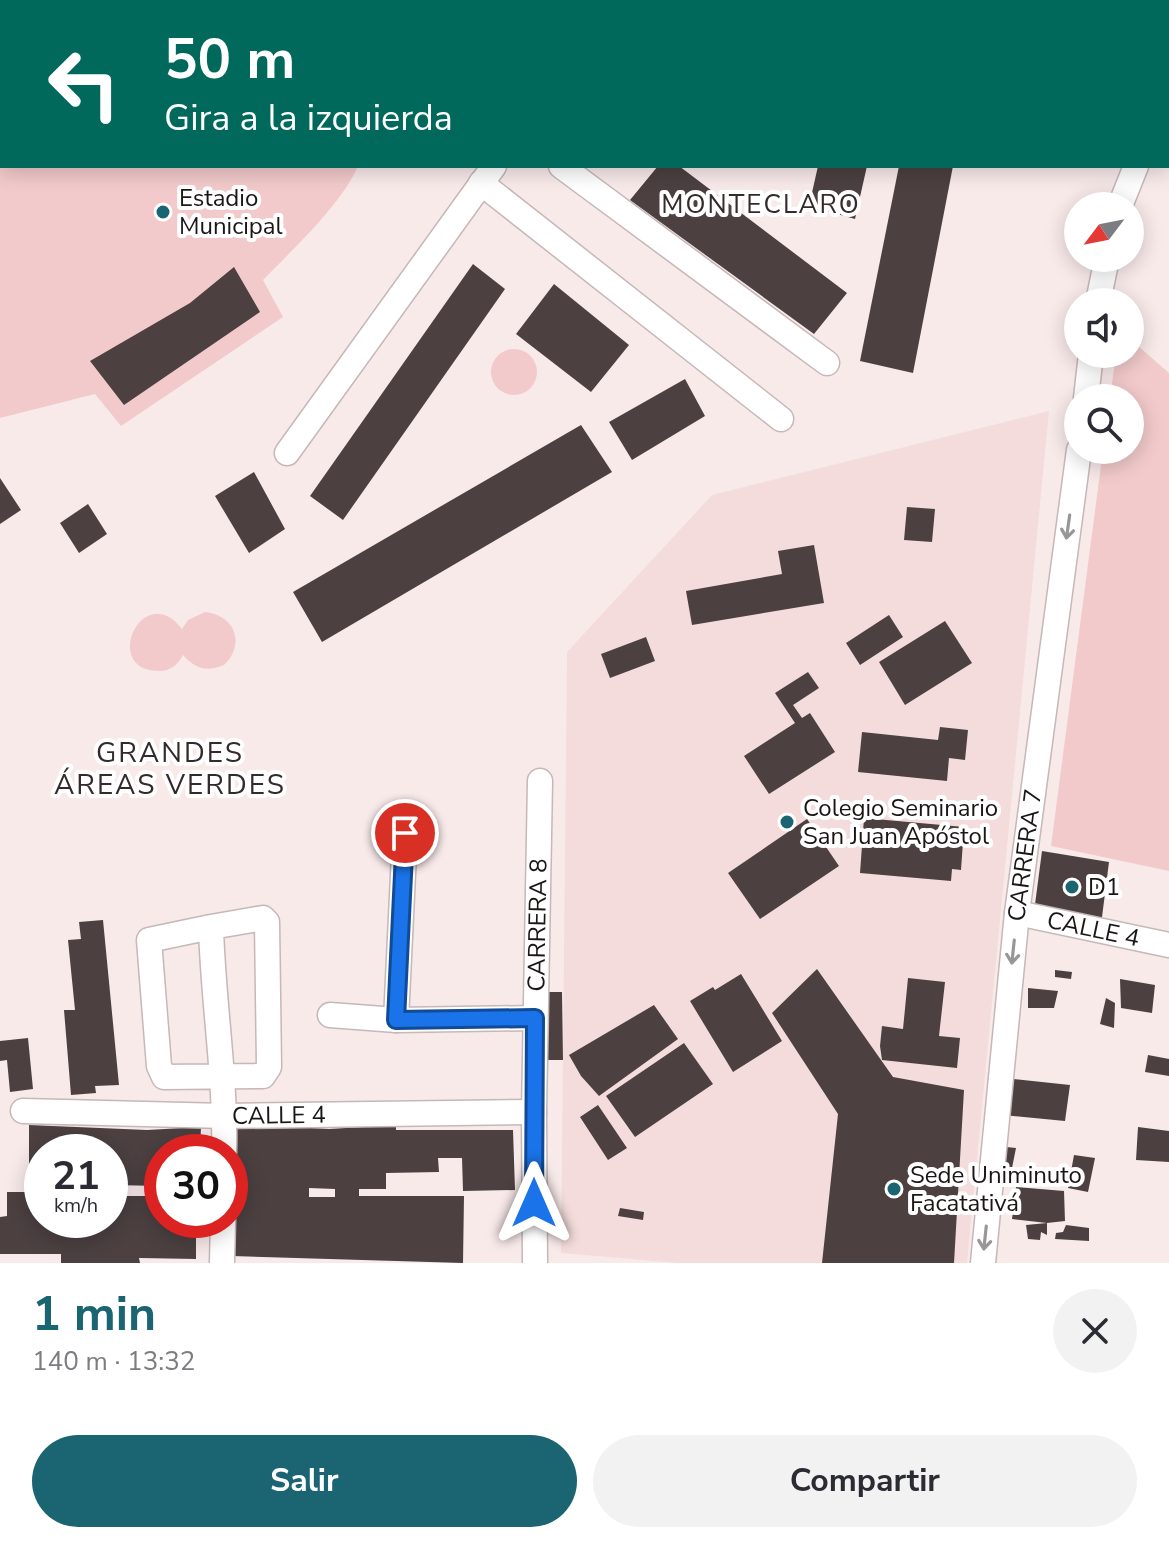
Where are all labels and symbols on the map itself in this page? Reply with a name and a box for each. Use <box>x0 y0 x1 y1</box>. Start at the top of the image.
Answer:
place label: Estadio Municipal <box>179 182 283 242</box>
district label: MONTECLARO <box>661 187 861 222</box>
north arrow <box>1064 192 1144 272</box>
marker: Estadio Municipal <box>154 203 172 221</box>
one-way arrow <box>1060 514 1075 539</box>
district label: GRANDES ÁREAS VERDES <box>54 734 286 804</box>
street label: CARRERA 7 <box>1000 787 1049 923</box>
place label: Colegio Seminario San Juan Apóstol <box>803 792 998 852</box>
pin <box>371 799 439 867</box>
marker: Colegio Seminario San Juan Apóstol <box>778 813 796 831</box>
street label: CARRERA 8 <box>520 858 555 992</box>
place label: D1 <box>1088 871 1120 903</box>
marker: D1 <box>1063 878 1081 896</box>
street label: CALLE 4 <box>1044 904 1143 954</box>
one-way arrow <box>1005 938 1020 965</box>
street label: CALLE 4 <box>232 1099 326 1132</box>
speed limit sign: 30 <box>144 1134 248 1238</box>
place label: Sede Uniminuto Facatativá <box>910 1159 1082 1219</box>
position arrow <box>492 1161 576 1245</box>
marker: Sede Uniminuto Facatativá <box>885 1180 903 1198</box>
one-way arrow <box>977 1224 992 1251</box>

